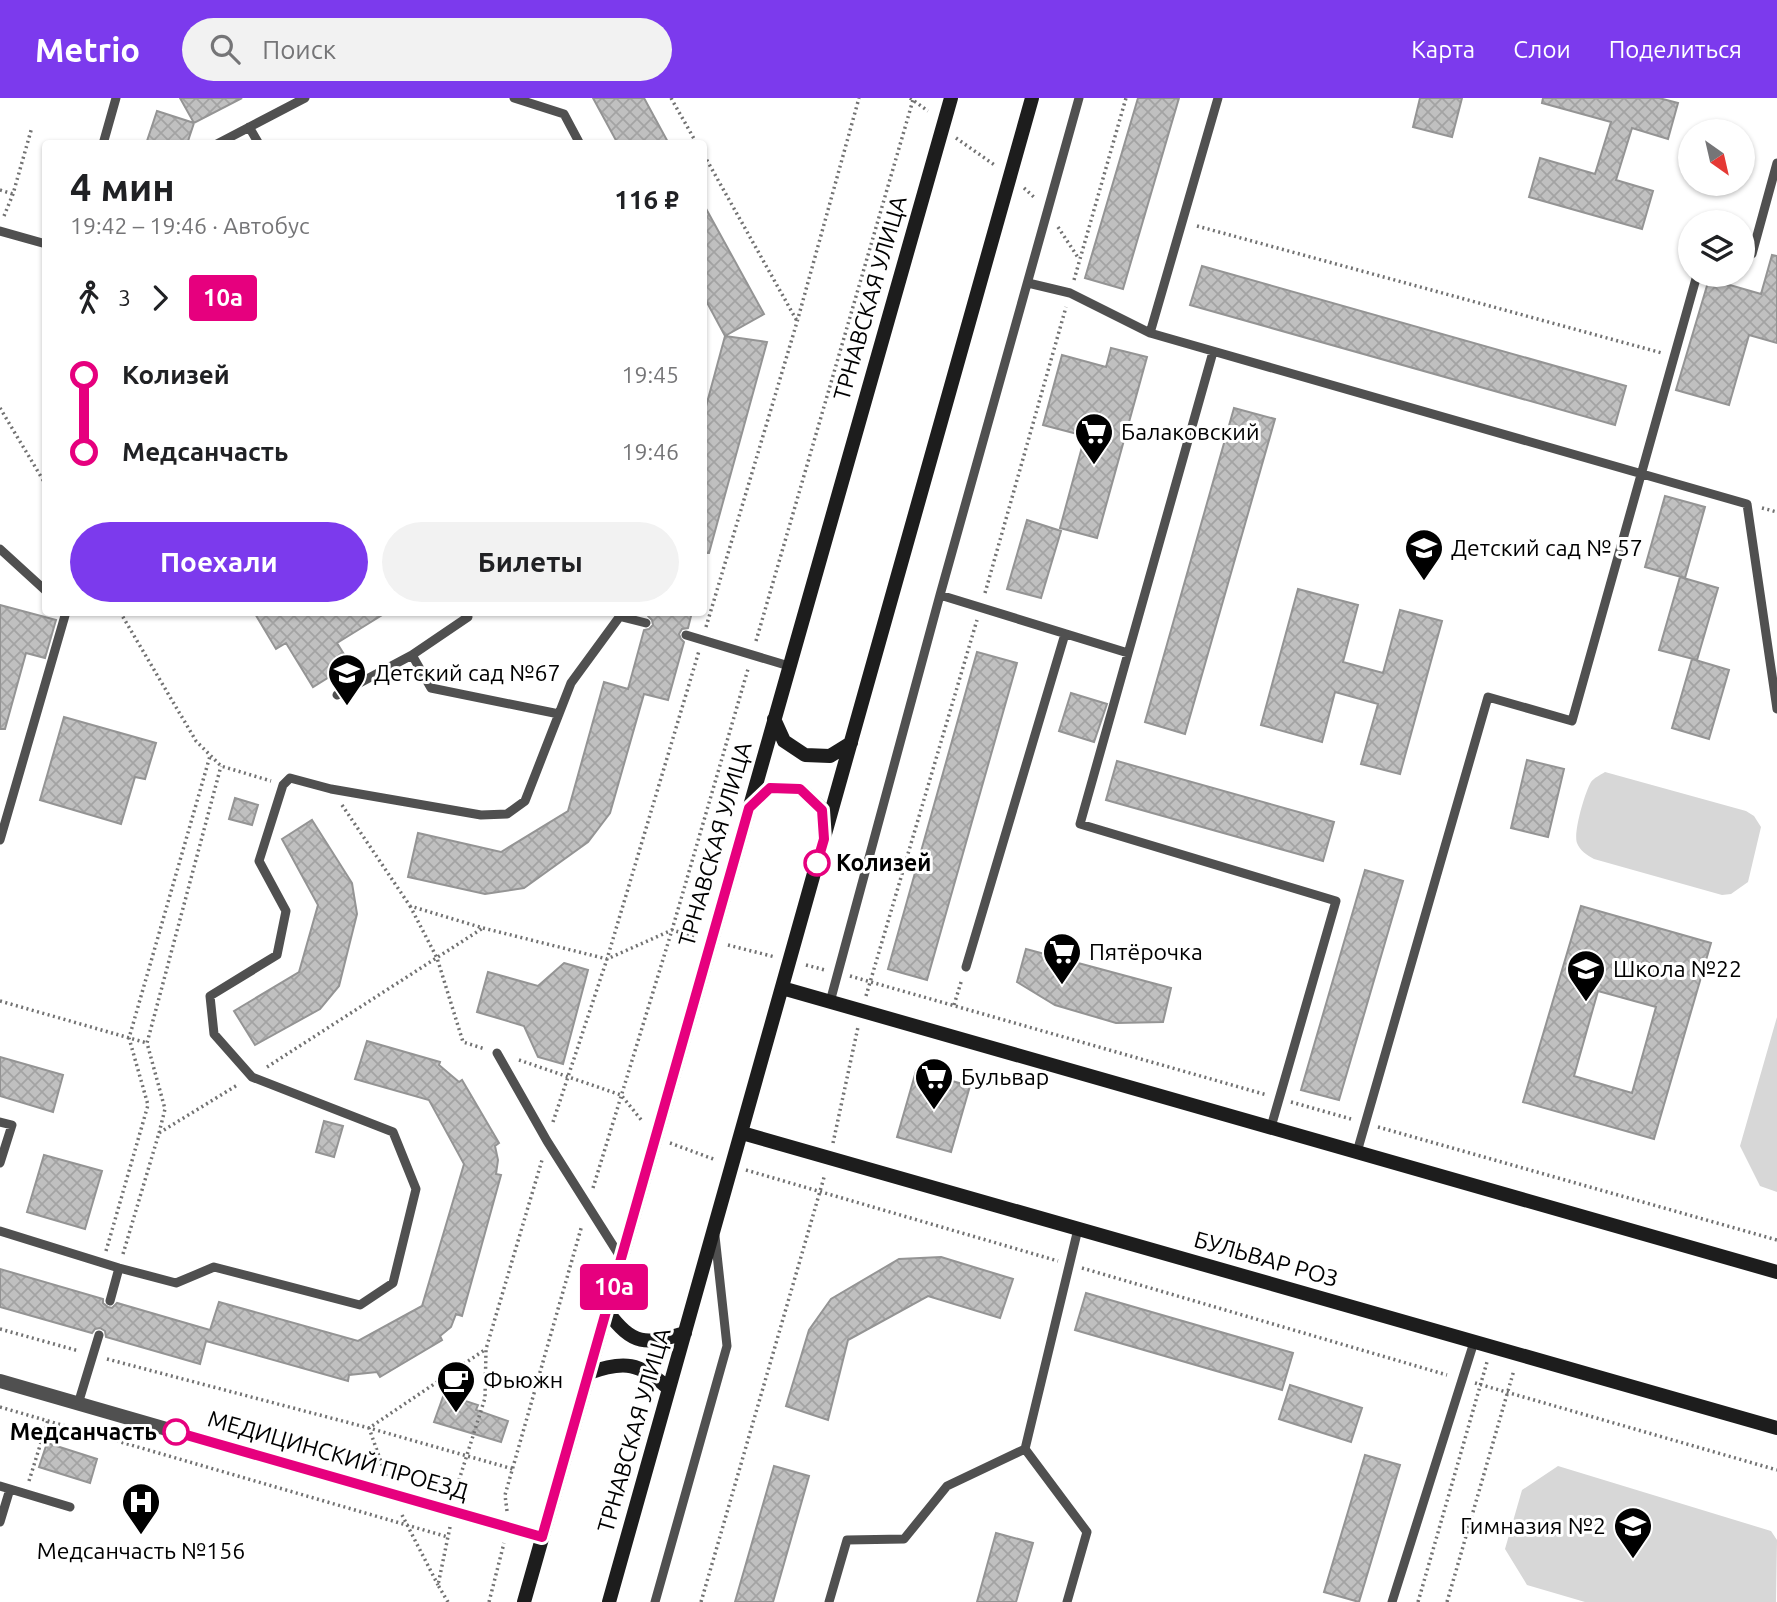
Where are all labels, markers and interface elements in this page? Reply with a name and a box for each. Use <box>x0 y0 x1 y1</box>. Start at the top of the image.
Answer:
search box <box>182 18 672 81</box>
icon: search <box>206 30 244 68</box>
text: Metrio <box>35 31 140 68</box>
text: Поиск <box>262 35 336 64</box>
text: Карта <box>1411 36 1475 63</box>
text: Слои <box>1513 36 1571 63</box>
text: Поделиться <box>1609 36 1742 63</box>
north arrow <box>1678 119 1755 196</box>
map controls <box>1678 119 1755 287</box>
text: 4 мин <box>70 166 175 208</box>
text: 116 ₽ <box>614 185 679 214</box>
street label: ТРНАВСКАЯ УЛИЦА <box>828 193 911 403</box>
button: layers <box>1678 210 1755 287</box>
text: 19:42 – 19:46 · Автобус <box>70 213 310 238</box>
icon: walk <box>70 279 108 317</box>
icon: forward <box>141 279 179 317</box>
text: 10а <box>203 284 243 311</box>
text: 3 <box>118 285 131 310</box>
text: Колизей <box>122 360 230 389</box>
text: 19:45 <box>621 362 679 387</box>
supermarket icon: Балаковский <box>1073 411 1115 466</box>
place label: Балаковский <box>1121 419 1260 444</box>
text: Медсанчасть <box>122 437 288 466</box>
text: 19:46 <box>621 439 679 464</box>
button: Поехали <box>70 522 368 602</box>
button: Билеты <box>382 522 679 602</box>
school or university icon: Детский сад № 57 <box>1403 527 1445 582</box>
place label: Детский сад № 57 <box>1451 535 1643 560</box>
school or university icon: Детский сад №67 <box>326 652 368 707</box>
place label: Детский сад №67 <box>374 660 560 685</box>
street label: ТРНАВСКАЯ УЛИЦА <box>673 739 756 949</box>
marker: Колизей <box>804 850 830 876</box>
place label: Колизей <box>836 850 931 875</box>
supermarket icon: Пятёрочка <box>1041 931 1083 986</box>
place label: Пятёрочка <box>1089 939 1203 964</box>
school or university icon: Школа №22 <box>1565 948 1607 1003</box>
place label: Школа №22 <box>1613 956 1742 981</box>
supermarket icon: Бульвар <box>913 1056 955 1111</box>
place label: Бульвар <box>961 1064 1049 1089</box>
street label: БУЛЬВАР РОЗ <box>1191 1226 1341 1291</box>
line badge: 10а <box>574 1264 654 1310</box>
text: 10а <box>594 1273 634 1300</box>
street label: ТРНАВСКАЯ УЛИЦА <box>592 1325 675 1535</box>
cafe icon: Фьюжн <box>435 1359 477 1414</box>
place label: Фьюжн <box>483 1367 563 1392</box>
street label: МЕДИЦИНСКИЙ ПРОЕЗД <box>205 1405 471 1504</box>
place label: Медсанчасть <box>10 1419 157 1444</box>
marker: Медсанчасть <box>163 1419 189 1445</box>
hospital icon: Медсанчасть №156 <box>120 1481 162 1536</box>
school or university icon: Гимназия №2 <box>1612 1505 1654 1560</box>
place label: Гимназия №2 <box>1460 1513 1606 1538</box>
place label: Медсанчасть №156 <box>37 1538 245 1563</box>

